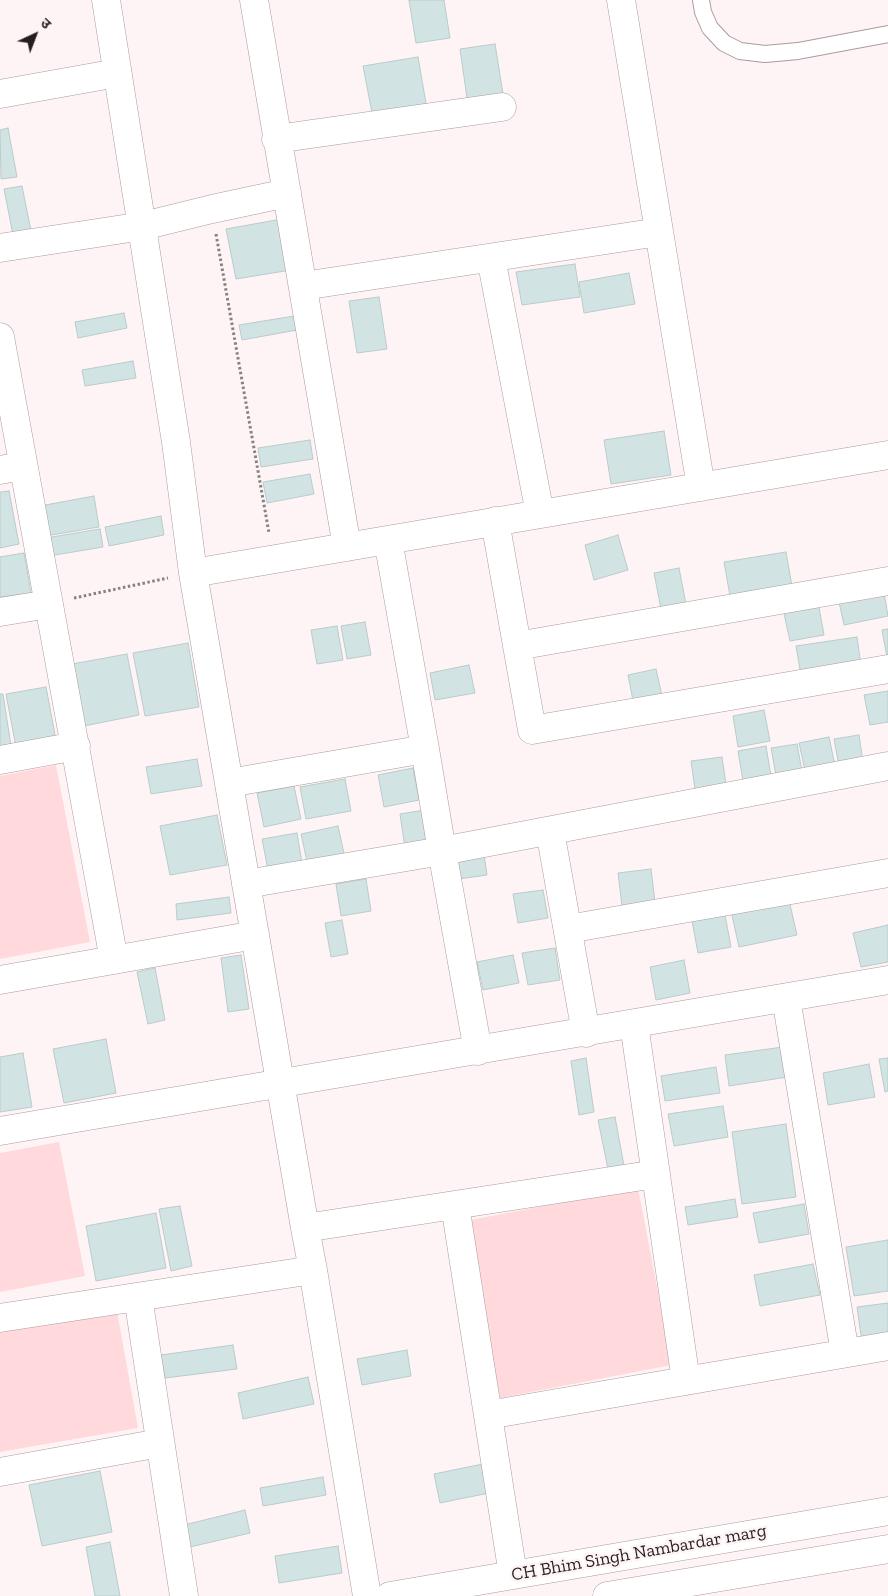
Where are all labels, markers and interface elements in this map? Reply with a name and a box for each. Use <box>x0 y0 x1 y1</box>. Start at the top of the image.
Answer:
north arrow <box>10 10 60 60</box>
text: उ <box>37 15 54 33</box>
street label: CH Bhim Singh Nambardar marg <box>510 1520 768 1586</box>

